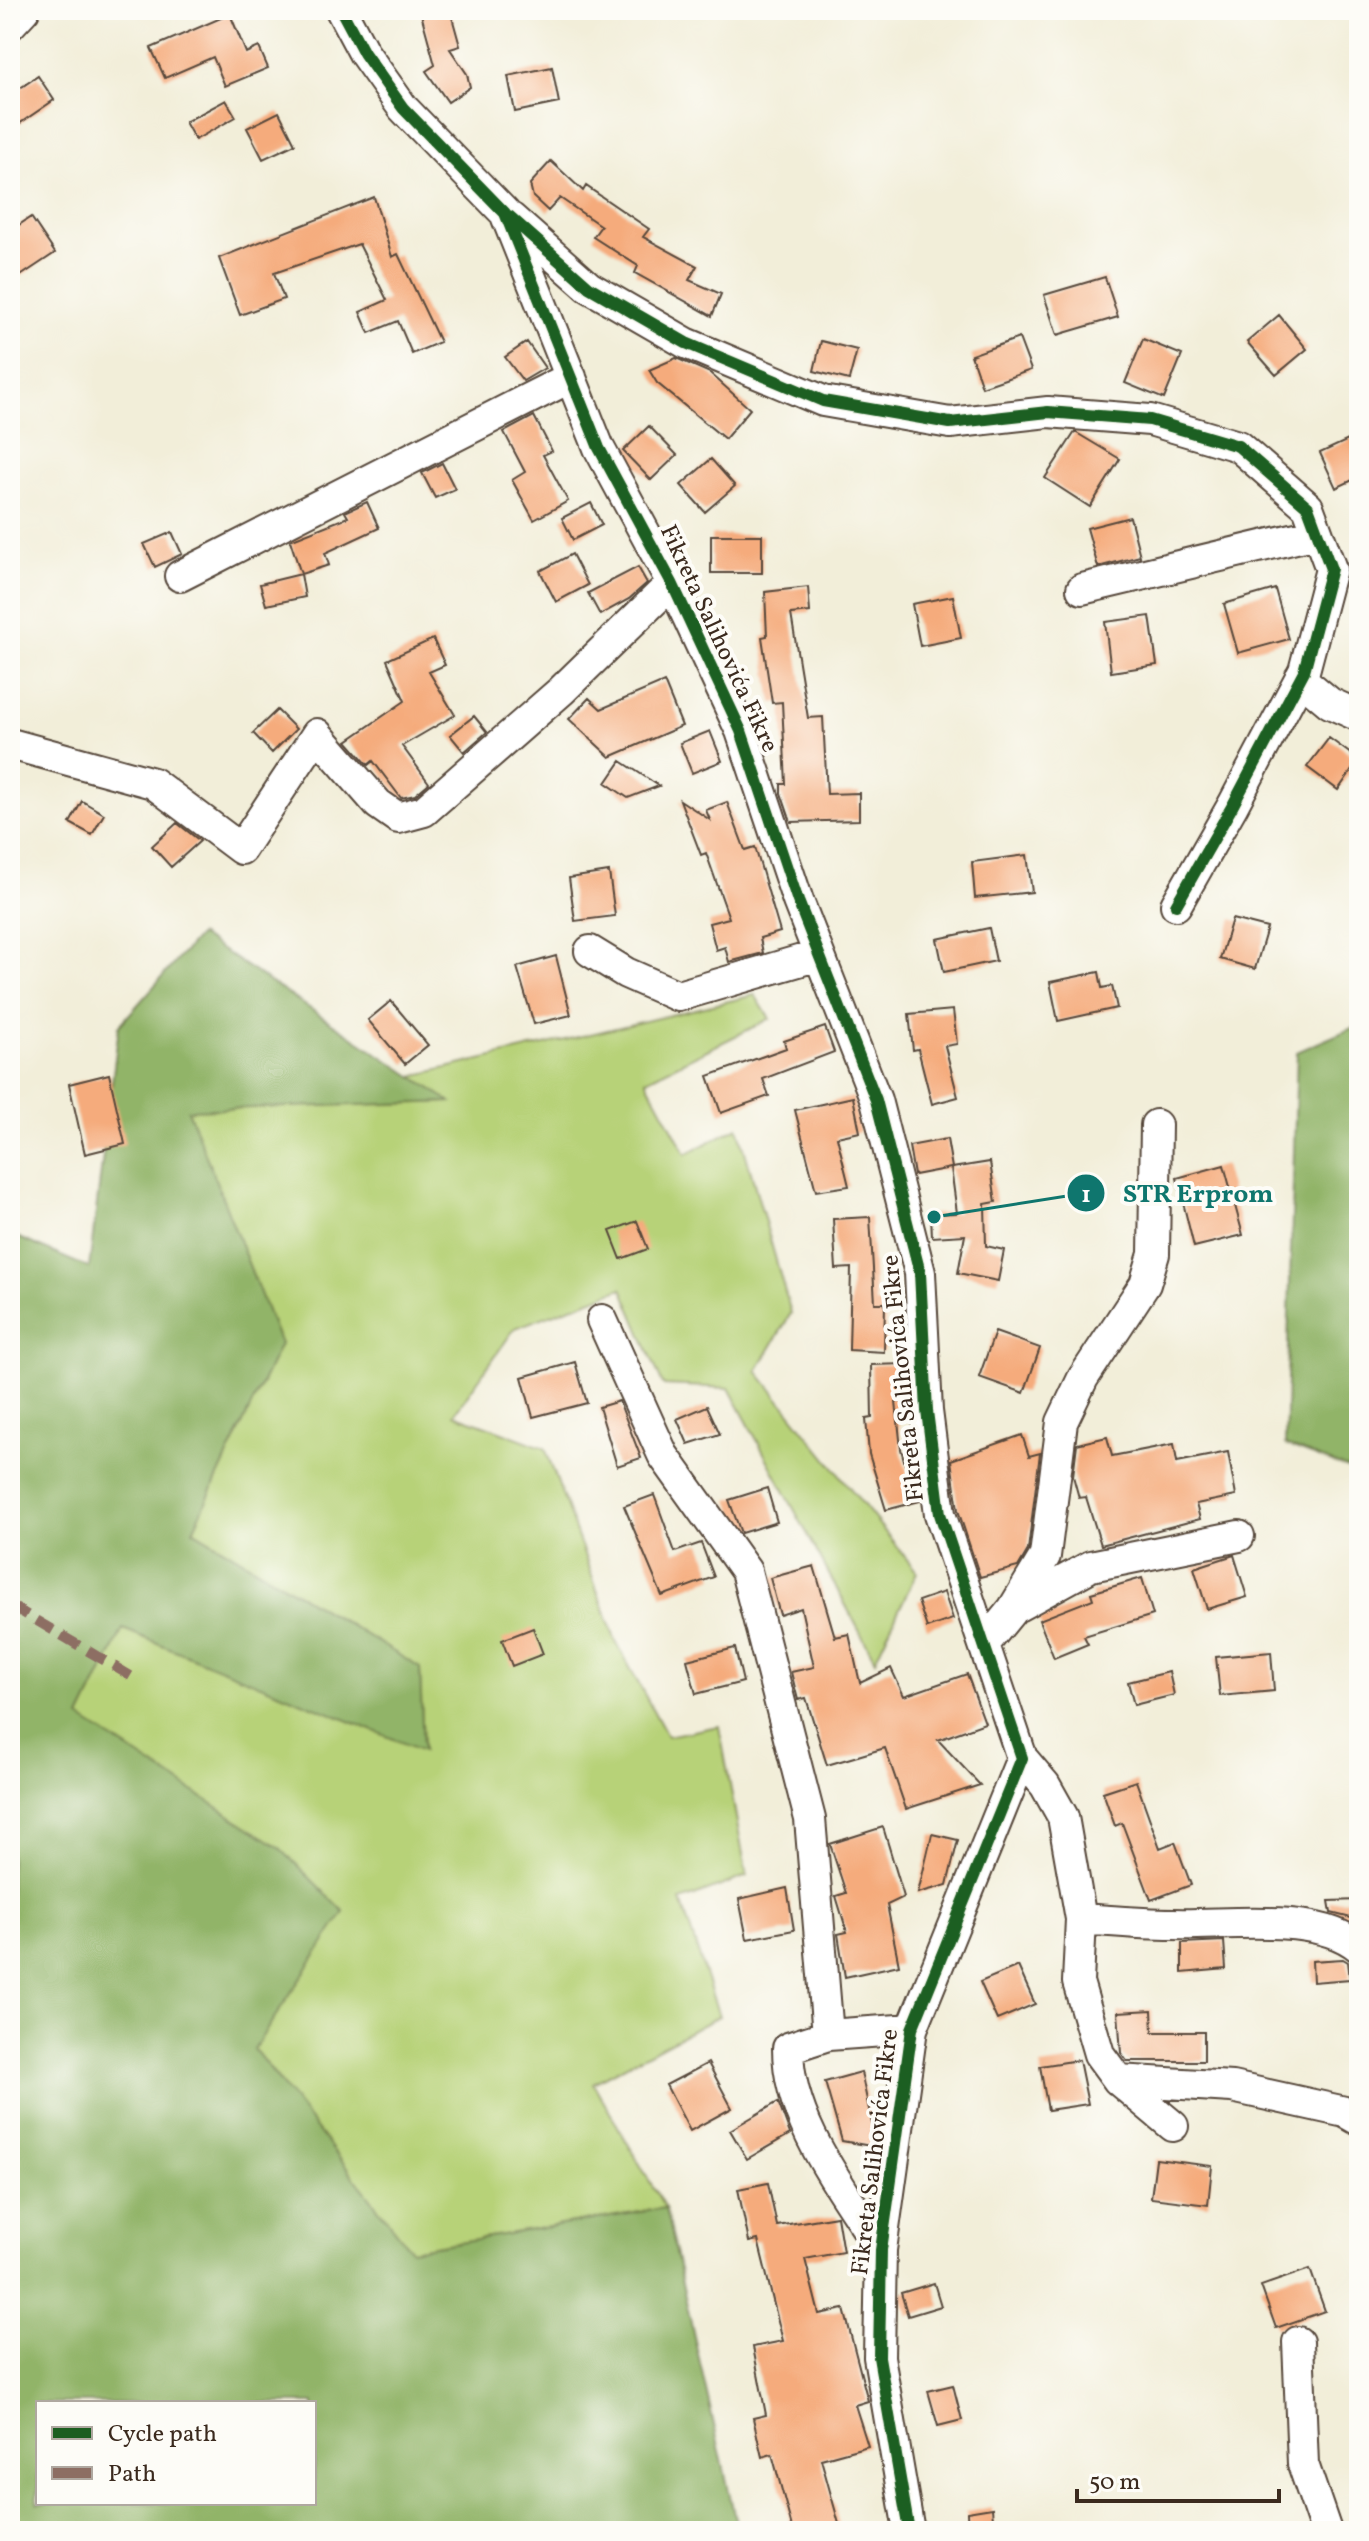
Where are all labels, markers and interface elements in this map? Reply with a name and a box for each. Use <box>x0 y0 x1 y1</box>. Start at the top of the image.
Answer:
street label: Fikreta Salihovića Fikre <box>650 519 786 759</box>
callout: STR Erprom <box>1066 1168 1289 1218</box>
text: STR Erprom <box>1123 1177 1273 1213</box>
text: 1 <box>1081 1179 1091 1213</box>
street label: Fikreta Salihovića Fikre <box>874 1253 934 1503</box>
street label: Fikreta Salihovića Fikre <box>844 2027 908 2277</box>
legend <box>36 2401 316 2505</box>
text: Cycle path <box>108 2418 217 2452</box>
scale bar <box>1077 2453 1279 2503</box>
text: Path <box>108 2458 156 2492</box>
text: 50 m <box>1089 2466 1141 2500</box>

